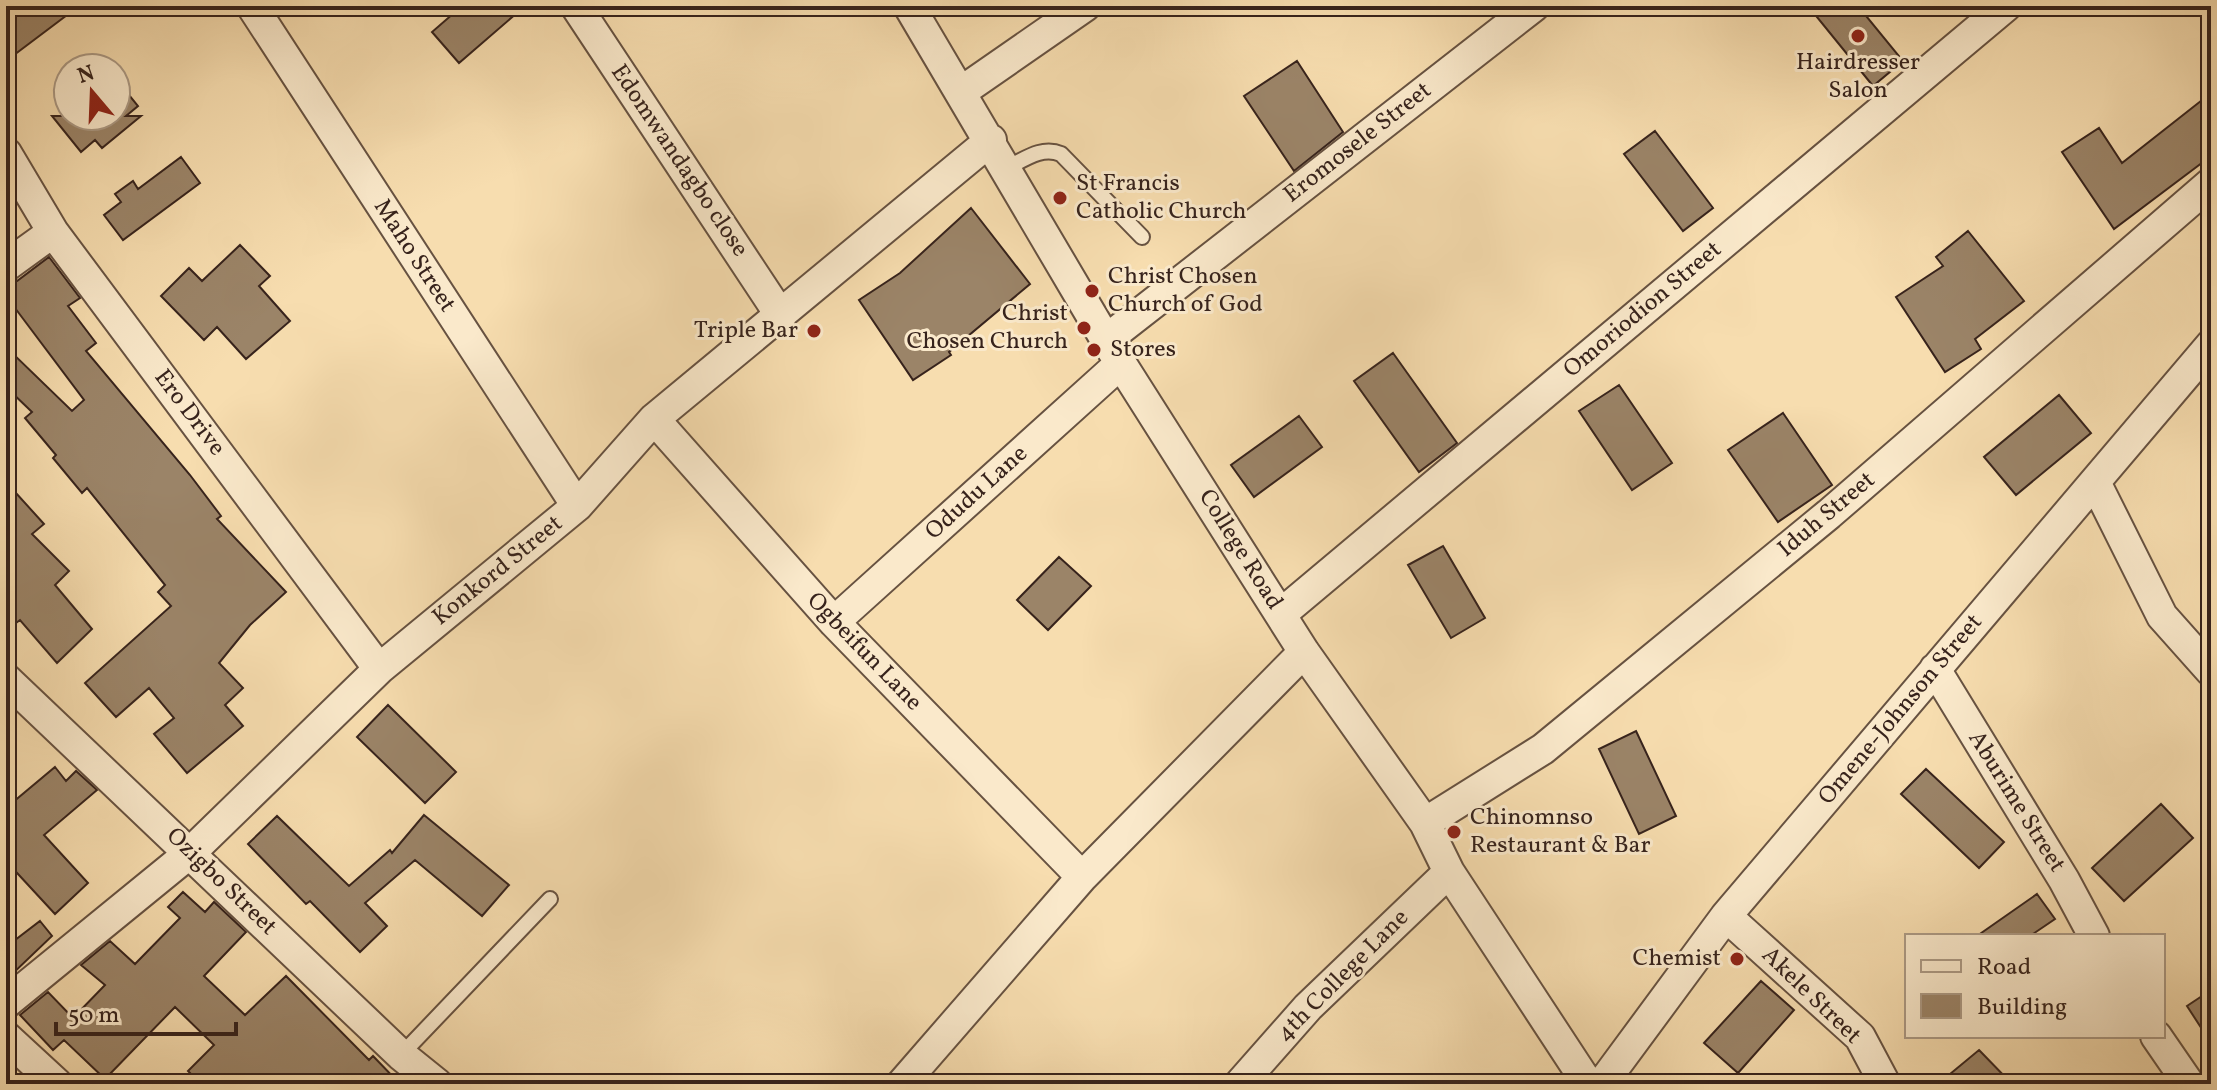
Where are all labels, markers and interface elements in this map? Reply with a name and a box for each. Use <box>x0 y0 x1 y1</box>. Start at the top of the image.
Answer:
marker: Hairdresser Salon <box>1849 27 1867 45</box>
place label: Hairdresser Salon <box>1796 46 1920 108</box>
north arrow <box>52 52 132 132</box>
text: N <box>74 58 99 93</box>
street label: Edomwandagbo close <box>602 58 756 264</box>
street label: Eromosele Street <box>1277 74 1439 212</box>
place label: St Francis Catholic Church <box>1076 167 1246 229</box>
marker: St Francis Catholic Church <box>1051 189 1069 207</box>
street label: Maho Street <box>365 193 463 319</box>
street label: Omoriodion Street <box>1557 234 1729 386</box>
place label: Christ Chosen Church of God <box>1108 260 1263 322</box>
marker: Christ Chosen Church of God <box>1083 282 1101 300</box>
place label: Christ Chosen Church <box>906 297 1068 359</box>
place label: Triple Bar <box>694 314 798 348</box>
marker: Christ Chosen Church <box>1075 319 1093 337</box>
marker: Triple Bar <box>805 322 823 340</box>
place label: Stores <box>1110 333 1176 367</box>
marker: Stores <box>1085 341 1103 359</box>
street label: Ero Drive <box>145 363 233 463</box>
street label: Odudu Lane <box>918 438 1036 548</box>
street label: Iduh Street <box>1771 464 1883 566</box>
street label: College Road <box>1189 483 1291 617</box>
street label: Konkord Street <box>425 508 571 634</box>
street label: Ogbeifun Lane <box>798 585 930 719</box>
street label: Omene-Johnson Street <box>1811 607 1991 813</box>
street label: Aburime Street <box>1959 725 2073 879</box>
place label: Chinomnso Restaurant & Bar <box>1470 801 1651 863</box>
street label: Ozigbo Street <box>158 820 284 944</box>
marker: Chinomnso Restaurant & Bar <box>1445 823 1463 841</box>
street label: 4th College Lane <box>1269 902 1417 1050</box>
legend <box>1905 934 2165 1038</box>
street label: Akele Street <box>1753 940 1869 1052</box>
place label: Chemist <box>1632 942 1721 976</box>
marker: Chemist <box>1728 950 1746 968</box>
text: Road <box>1977 951 2031 985</box>
scale bar <box>56 986 236 1036</box>
text: Building <box>1977 991 2067 1025</box>
text: 50 m <box>68 999 120 1033</box>

